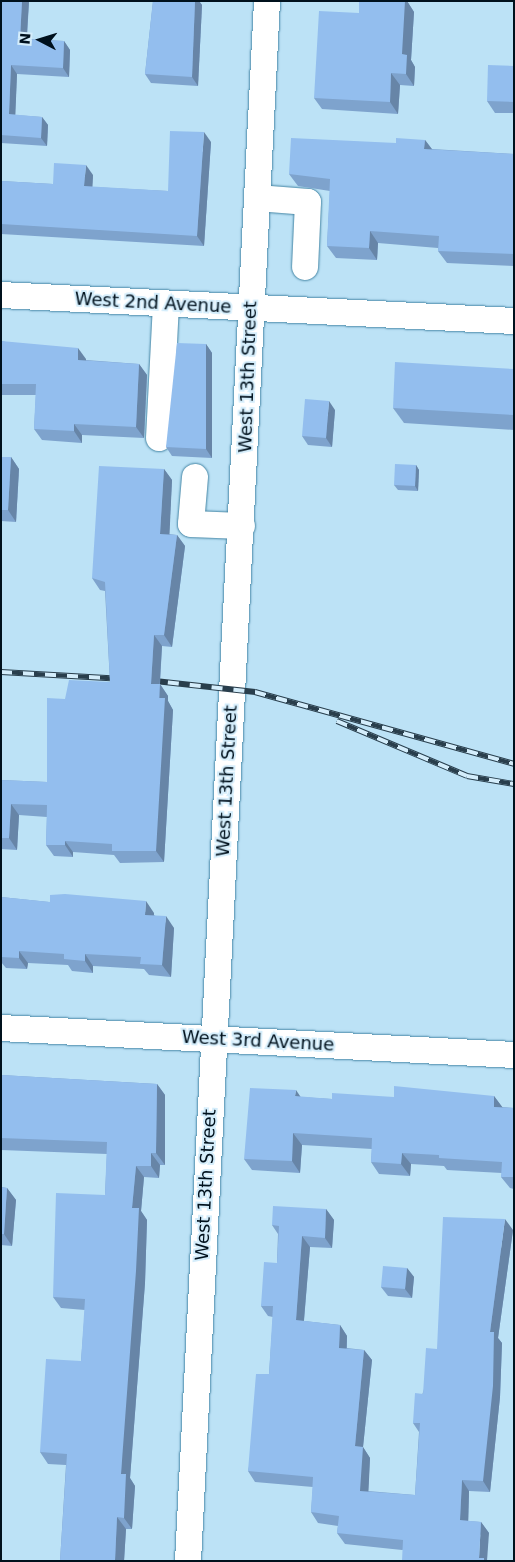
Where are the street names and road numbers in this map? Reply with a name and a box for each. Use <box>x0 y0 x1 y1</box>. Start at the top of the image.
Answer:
street label: West 2nd Avenue <box>74 288 232 318</box>
street label: West 13th Street <box>235 301 261 453</box>
street label: West 13th Street <box>212 705 242 857</box>
street label: West 3rd Avenue <box>181 1026 335 1056</box>
street label: West 13th Street <box>191 1109 221 1261</box>

